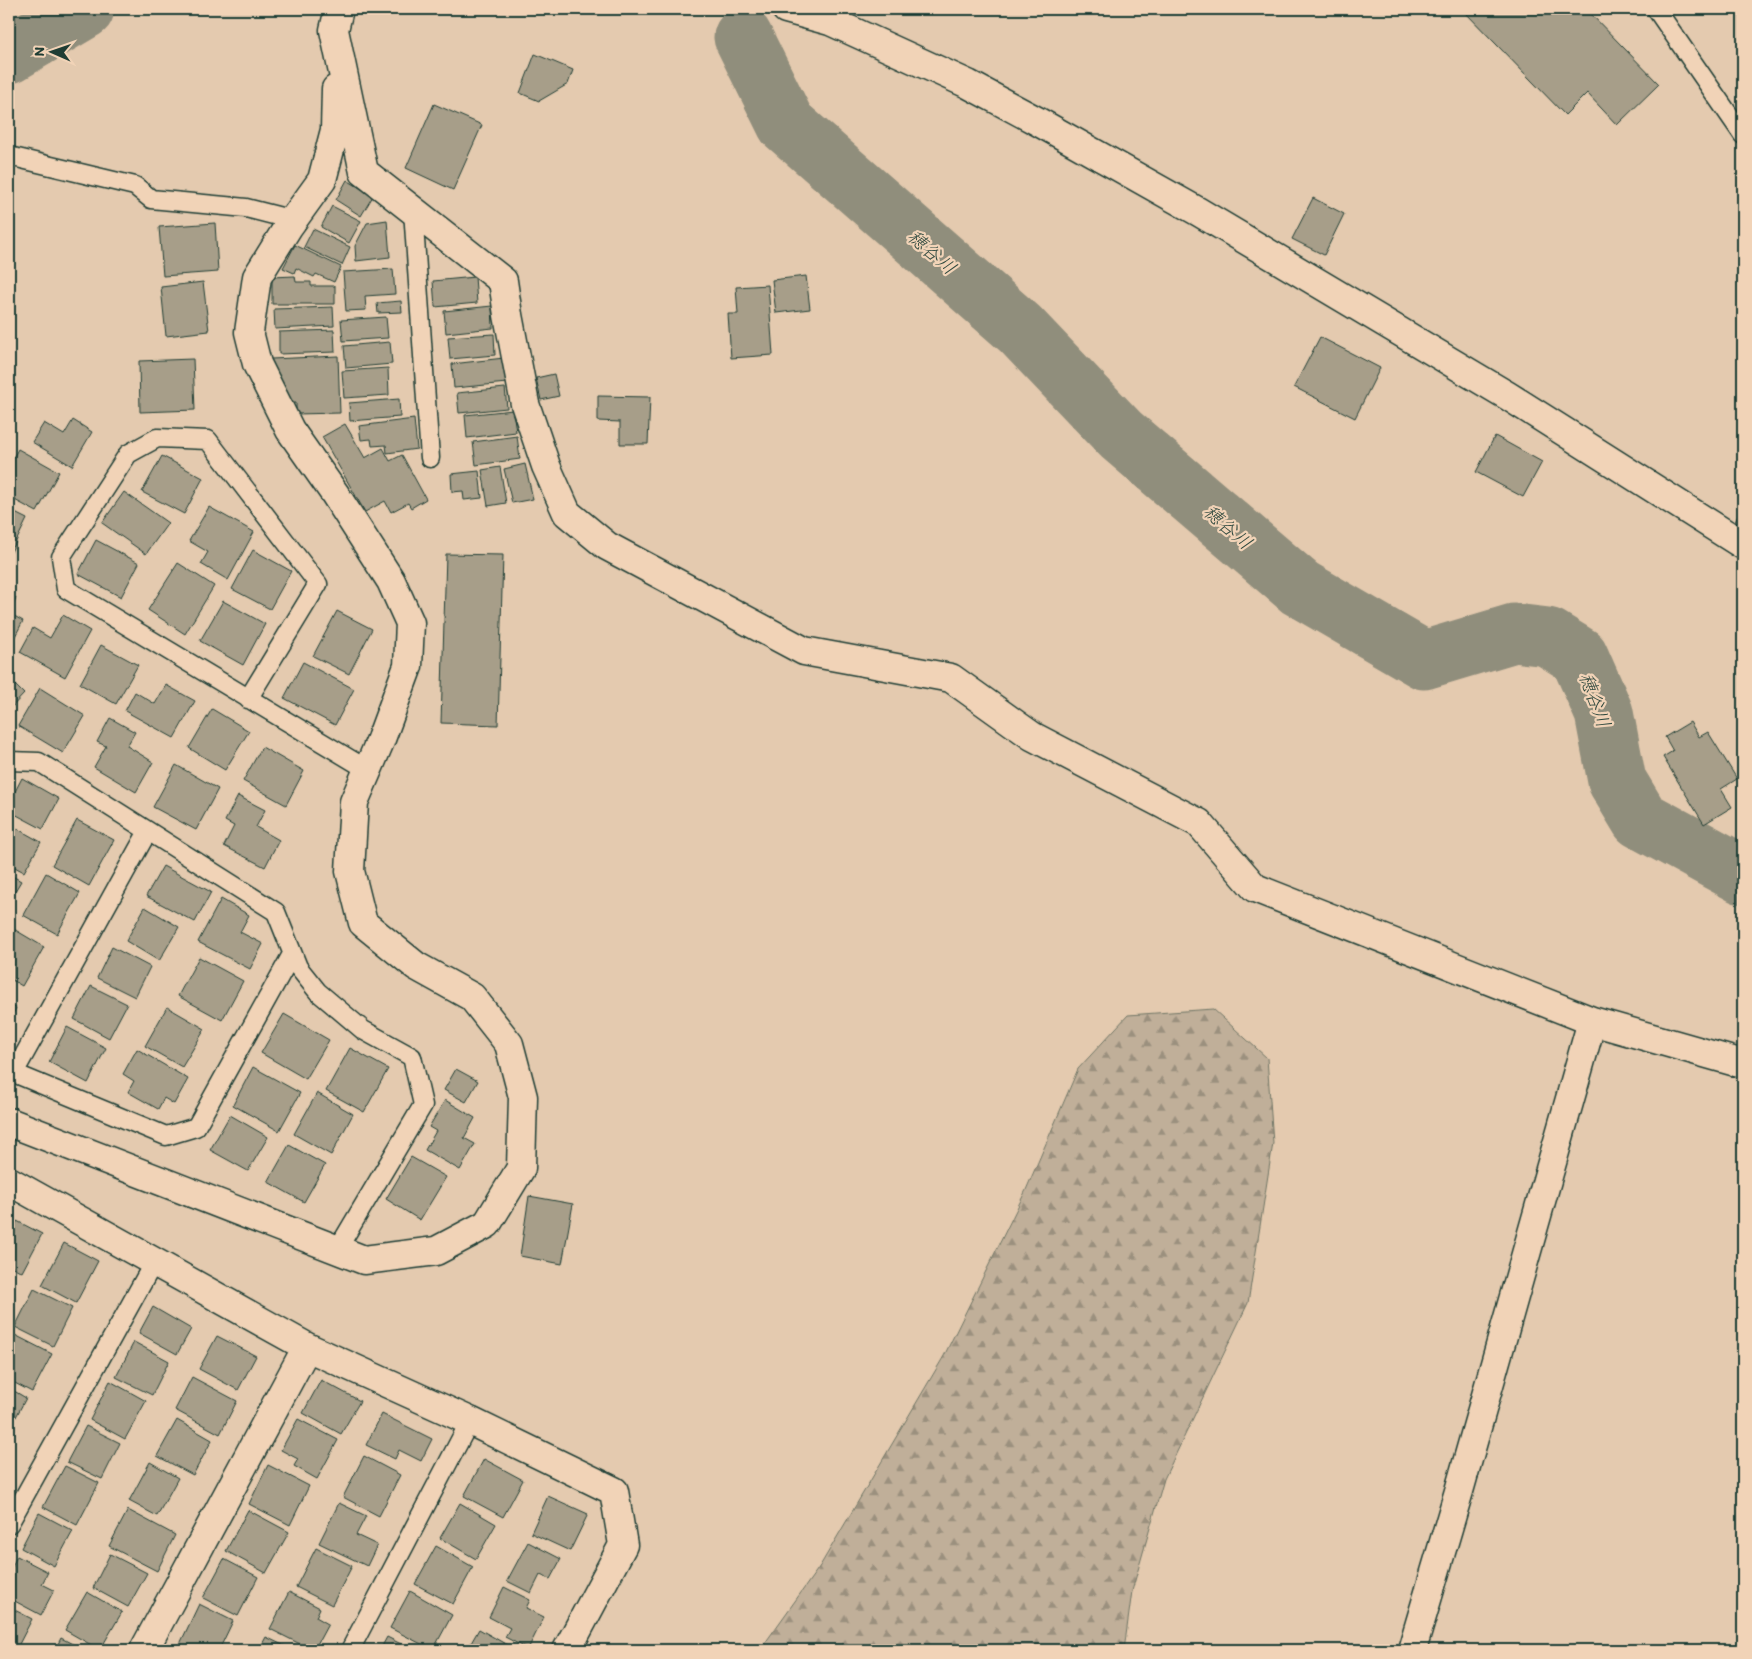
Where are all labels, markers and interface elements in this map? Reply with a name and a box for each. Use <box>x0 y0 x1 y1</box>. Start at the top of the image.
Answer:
north arrow <box>28 28 78 78</box>
text: N <box>31 47 48 57</box>
water label: 穂谷川 <box>903 225 961 279</box>
water label: 穂谷川 <box>1199 500 1257 554</box>
water label: 穂谷川 <box>1574 669 1616 731</box>

